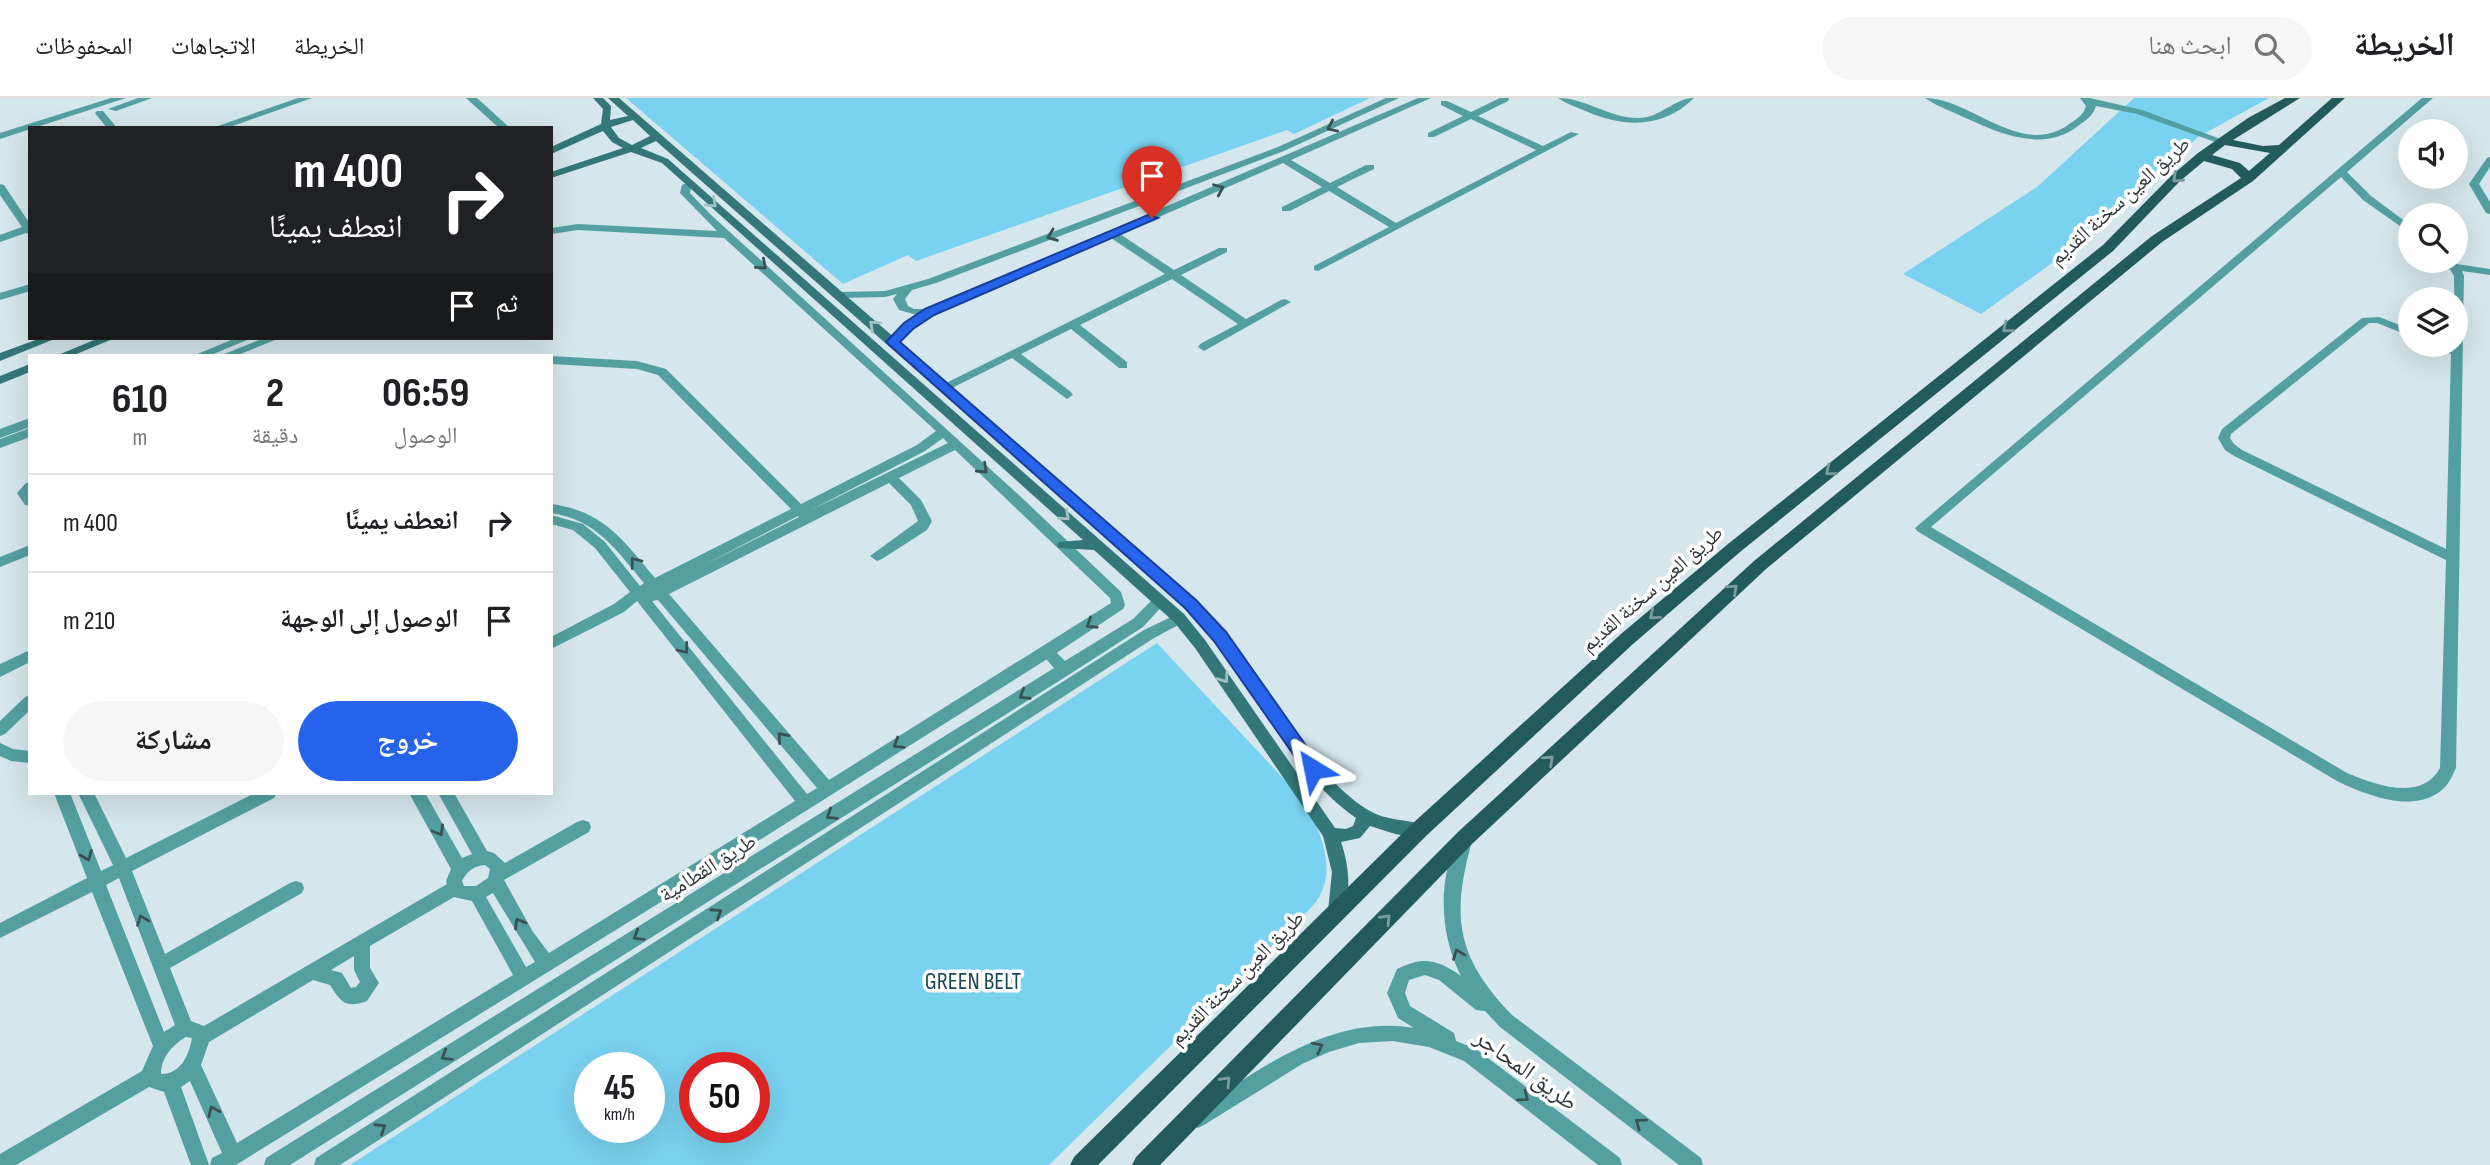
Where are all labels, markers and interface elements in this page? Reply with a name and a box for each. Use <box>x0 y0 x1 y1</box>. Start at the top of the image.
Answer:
search box <box>1822 17 2312 80</box>
text: الخريطة <box>2354 25 2455 65</box>
icon: search <box>2250 29 2288 67</box>
text: ابحث هنا <box>2148 31 2232 62</box>
text: المحفوظات <box>35 32 133 61</box>
text: الاتجاهات <box>171 32 256 61</box>
text: الخريطة <box>294 32 365 61</box>
one-way arrow <box>1327 119 1340 133</box>
map controls <box>2398 119 2468 357</box>
button: sound <box>2398 119 2468 189</box>
street label: طريق العين سخنة القديم <box>2045 131 2196 271</box>
text: 400 m <box>293 143 403 202</box>
pin <box>1122 146 1182 218</box>
icon: right <box>427 154 518 245</box>
icon: arrive <box>1133 157 1171 195</box>
one-way arrow <box>2172 169 2185 182</box>
one-way arrow <box>1211 183 1224 197</box>
one-way arrow <box>704 195 717 207</box>
button: search <box>2398 203 2468 273</box>
text: انعطف يمينًا <box>269 208 403 247</box>
one-way arrow <box>1046 228 1058 242</box>
one-way arrow <box>753 257 766 269</box>
icon: arrive <box>443 287 481 325</box>
button: layers <box>2398 287 2468 357</box>
text: ثم <box>495 289 518 320</box>
one-way arrow <box>2003 320 2015 333</box>
one-way arrow <box>869 321 882 334</box>
text: 2 <box>266 368 284 419</box>
text: 06:59 <box>382 368 469 419</box>
text: 610 <box>112 374 168 425</box>
text: دقيقة <box>252 422 298 450</box>
text: الوصول <box>394 422 457 450</box>
text: m <box>132 424 147 452</box>
one-way arrow <box>975 460 988 473</box>
one-way arrow <box>1825 462 1838 475</box>
icon: right <box>480 504 518 542</box>
text: انعطف يمينًا <box>345 506 459 537</box>
text: 400 m <box>63 508 118 539</box>
one-way arrow <box>1057 508 1070 520</box>
street label: طريق العين سخنة القديم <box>1576 520 1729 658</box>
one-way arrow <box>631 558 644 570</box>
one-way arrow <box>1725 585 1738 597</box>
icon: arrive <box>480 602 518 640</box>
text: الوصول إلى الوجهة <box>280 604 459 635</box>
text: 210 m <box>63 606 115 637</box>
one-way arrow <box>1650 607 1663 619</box>
one-way arrow <box>1086 616 1099 629</box>
one-way arrow <box>676 642 689 654</box>
one-way arrow <box>1216 670 1228 683</box>
one-way arrow <box>1019 686 1032 699</box>
button: مشاركة <box>63 701 284 781</box>
button: خروج <box>298 701 518 781</box>
one-way arrow <box>778 732 790 745</box>
position arrow <box>1276 732 1350 806</box>
one-way arrow <box>892 736 905 749</box>
one-way arrow <box>1541 756 1554 769</box>
one-way arrow <box>826 807 839 820</box>
one-way arrow <box>431 823 444 836</box>
street label: طريق القطامية <box>655 828 761 908</box>
one-way arrow <box>79 849 93 861</box>
street label: طريق العين سخنة القديم <box>1164 905 1310 1051</box>
one-way arrow <box>709 908 722 921</box>
one-way arrow <box>1377 914 1390 927</box>
one-way arrow <box>137 915 151 927</box>
one-way arrow <box>514 918 527 931</box>
one-way arrow <box>633 927 646 940</box>
one-way arrow <box>1453 949 1467 961</box>
park label: GREEN BELT <box>925 967 1022 996</box>
street label: طريق المحاجر <box>1468 1022 1583 1117</box>
one-way arrow <box>1311 1042 1323 1056</box>
one-way arrow <box>440 1048 453 1061</box>
speed limit sign: 50 <box>679 1052 770 1143</box>
text: 45 <box>604 1067 635 1110</box>
one-way arrow <box>1218 1077 1231 1090</box>
one-way arrow <box>1517 1088 1529 1101</box>
text: km/h <box>604 1104 635 1125</box>
one-way arrow <box>207 1106 221 1118</box>
one-way arrow <box>1636 1119 1648 1132</box>
one-way arrow <box>373 1124 386 1137</box>

